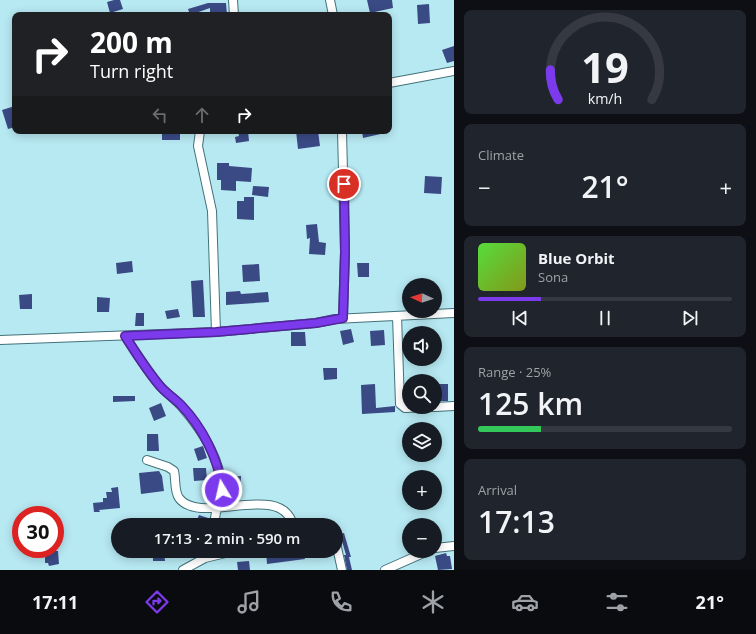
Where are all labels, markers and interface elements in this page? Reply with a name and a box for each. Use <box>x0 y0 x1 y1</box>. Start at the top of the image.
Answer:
text: 200 m <box>90 23 173 61</box>
icon: right <box>24 28 76 80</box>
text: 19 <box>581 39 629 95</box>
text: Turn right <box>90 59 173 83</box>
text: km/h <box>588 89 622 108</box>
icon: left <box>149 104 171 126</box>
icon: ahead <box>191 104 213 126</box>
icon: right <box>233 104 255 126</box>
text: Climate <box>478 146 524 164</box>
text: 21° <box>581 166 629 207</box>
pin <box>327 167 361 201</box>
text: − <box>478 172 491 202</box>
text: + <box>719 172 732 202</box>
icon: arrive <box>333 173 355 195</box>
text: Blue Orbit <box>538 248 615 268</box>
text: Sona <box>538 268 568 286</box>
north arrow <box>402 278 442 318</box>
map controls <box>402 278 442 558</box>
icon: previous <box>509 307 531 329</box>
icon: pause <box>594 307 616 329</box>
icon: next <box>679 307 701 329</box>
button: sound <box>402 326 442 366</box>
text: Range · 25% <box>478 363 551 381</box>
button: search <box>402 374 442 414</box>
text: 125 km <box>478 383 583 424</box>
button: layers <box>402 422 442 462</box>
position arrow <box>201 469 243 511</box>
button: + <box>402 470 442 510</box>
text: Arrival <box>478 481 517 499</box>
text: 17:13 <box>478 501 555 542</box>
speed limit sign: 30 <box>12 506 64 558</box>
button: − <box>402 518 442 558</box>
text: 17:13 · 2 min · 590 m <box>154 528 300 548</box>
icon: directions <box>143 588 171 616</box>
icon: music <box>235 588 263 616</box>
icon: phone <box>327 588 355 616</box>
icon: climate <box>419 588 447 616</box>
icon: car <box>511 588 539 616</box>
icon: filters <box>603 588 631 616</box>
text: 17:11 <box>32 590 78 614</box>
text: 21° <box>696 590 724 614</box>

